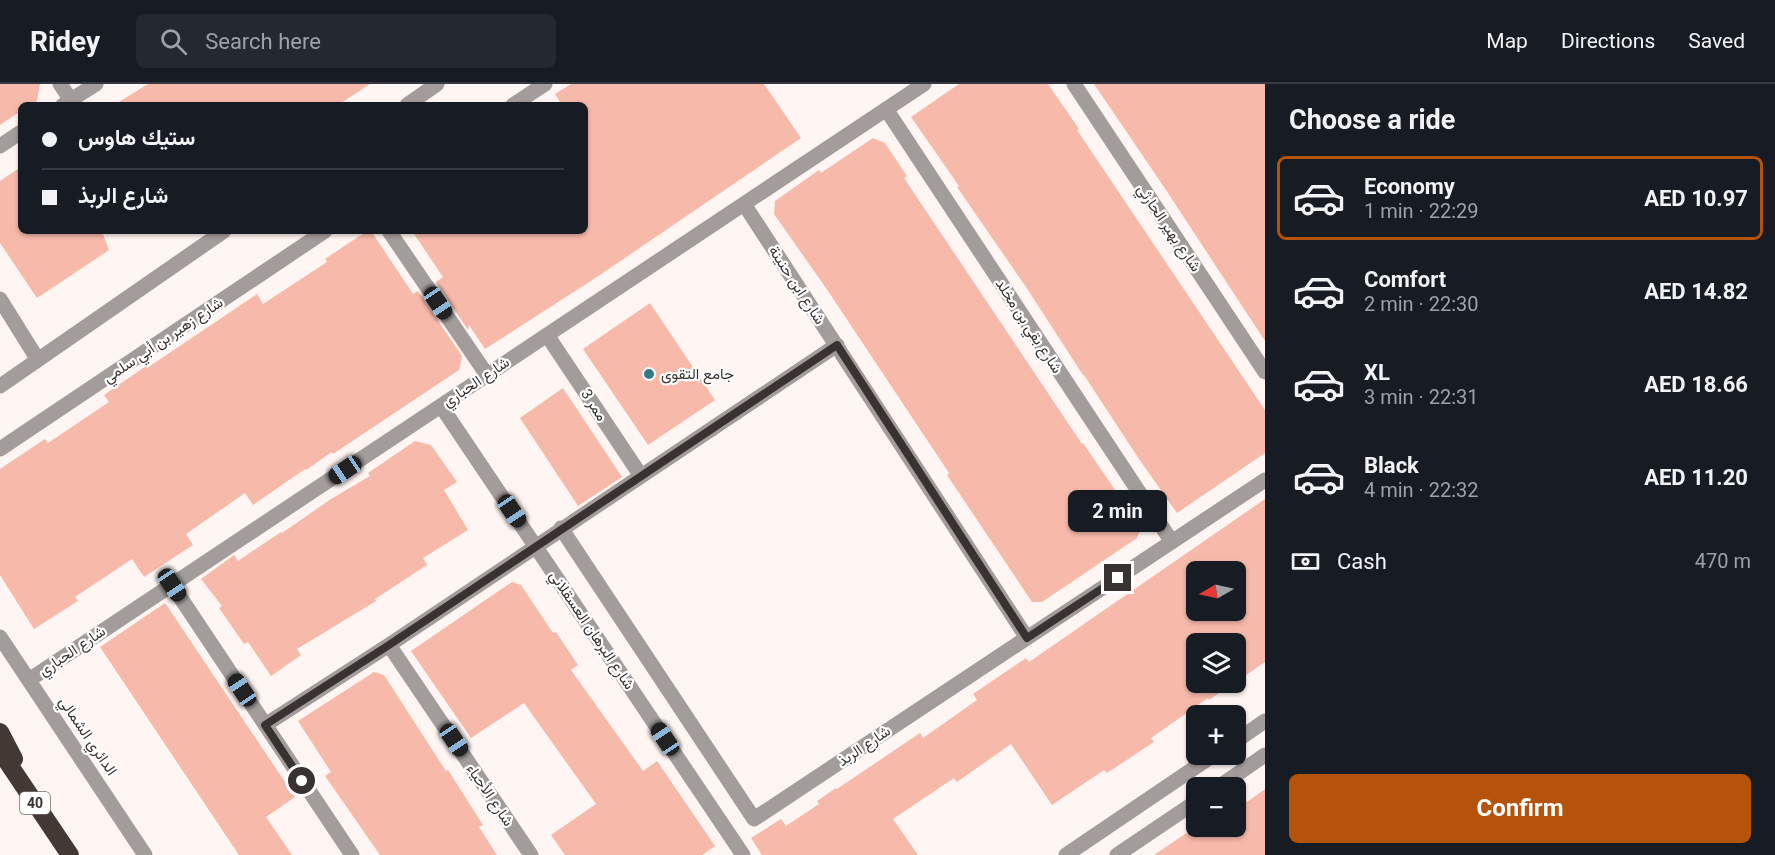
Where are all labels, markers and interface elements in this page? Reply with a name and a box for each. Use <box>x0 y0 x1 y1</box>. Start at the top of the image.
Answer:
search box <box>136 14 556 68</box>
text: Ridey <box>30 25 100 58</box>
icon: search <box>157 25 190 58</box>
text: Search here <box>205 29 321 54</box>
text: Map <box>1486 29 1528 53</box>
text: Directions <box>1561 29 1655 53</box>
text: Saved <box>1688 29 1745 53</box>
text: Choose a ride <box>1289 104 1455 136</box>
text: ستيك هاوس <box>78 125 195 150</box>
icon: car <box>1292 171 1346 225</box>
text: Economy <box>1364 174 1455 199</box>
street label: شارع بهير الحارثي <box>1130 181 1205 278</box>
text: شارع الربذ <box>78 183 168 208</box>
text: AED 10.97 <box>1644 186 1748 211</box>
text: 1 min · 22:29 <box>1364 199 1479 223</box>
street label: شارع ابن حنينة <box>763 242 829 329</box>
icon: car <box>1292 264 1346 318</box>
text: Comfort <box>1364 267 1446 292</box>
street label: شارع بقي بن مخلد <box>988 275 1066 379</box>
text: AED 14.82 <box>1644 279 1748 304</box>
car <box>420 283 456 323</box>
text: 2 min · 22:30 <box>1364 292 1479 316</box>
street label: شارع زهير بن أبي سلمي <box>100 293 229 390</box>
street label: شارع الحباري <box>439 353 515 414</box>
icon: car <box>1292 357 1346 411</box>
text: XL <box>1364 360 1390 385</box>
place label: جامع التقوى <box>661 365 734 385</box>
marker: جامع التقوى <box>642 367 656 381</box>
text: AED 18.66 <box>1644 372 1748 397</box>
text: 3 min · 22:31 <box>1364 385 1479 409</box>
street label: ممر 3 <box>577 386 611 424</box>
icon: car <box>1292 450 1346 504</box>
car <box>325 452 365 488</box>
text: Black <box>1364 453 1419 478</box>
text: AED 11.20 <box>1644 465 1748 490</box>
text: 4 min · 22:32 <box>1364 478 1479 502</box>
car <box>494 491 530 531</box>
callout: 2 min <box>1068 491 1168 533</box>
text: 2 min <box>1092 499 1143 523</box>
icon: cash <box>1289 545 1322 578</box>
text: Cash <box>1337 549 1387 574</box>
text: 470 m <box>1695 549 1751 573</box>
north arrow <box>1186 561 1246 621</box>
map controls <box>1186 561 1246 837</box>
route end <box>1104 564 1131 591</box>
car <box>154 565 190 605</box>
street label: شارع البرهان العسقلاني <box>542 567 639 695</box>
street label: شارع الحباري <box>35 622 111 683</box>
button: layers <box>1186 633 1246 693</box>
car <box>224 670 260 710</box>
street label: الدائري الشمالي <box>52 693 121 781</box>
button: + <box>1186 705 1246 765</box>
car <box>647 719 683 759</box>
car <box>436 720 472 760</box>
street label: شارع الربذ <box>834 722 895 772</box>
street label: شارع الأحياء <box>461 760 518 831</box>
route start <box>288 767 315 794</box>
button: Confirm <box>1289 774 1751 843</box>
button: − <box>1186 777 1246 837</box>
road number: 40 <box>20 792 50 814</box>

